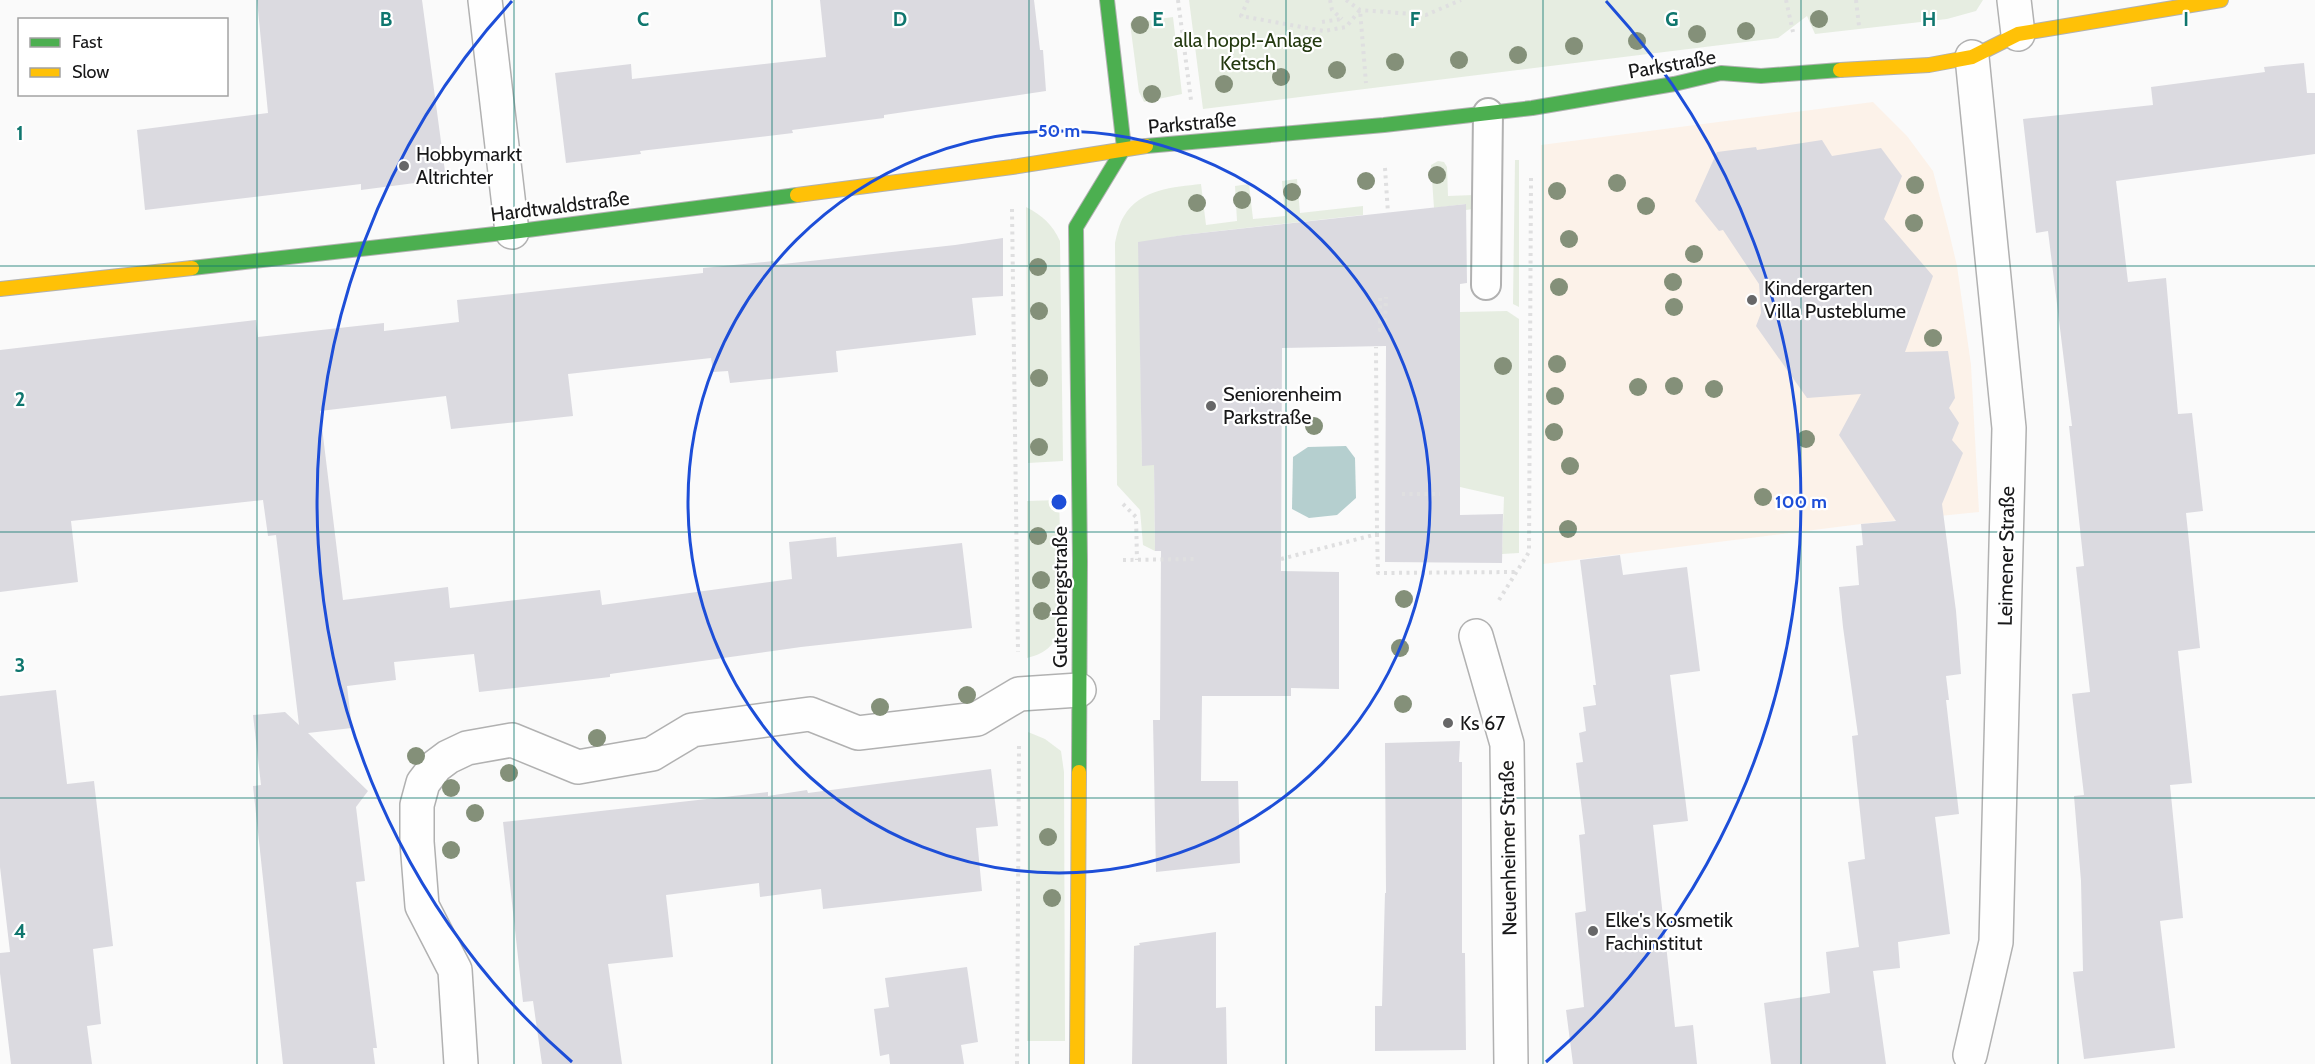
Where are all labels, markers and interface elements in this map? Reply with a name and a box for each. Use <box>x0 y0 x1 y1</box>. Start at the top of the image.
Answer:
text: B <box>380 7 392 31</box>
text: C <box>637 7 649 31</box>
text: D <box>893 7 907 31</box>
text: E <box>1152 7 1164 31</box>
text: F <box>1410 7 1421 31</box>
text: G <box>1665 7 1679 31</box>
text: H <box>1922 7 1936 31</box>
text: I <box>2183 7 2189 31</box>
legend <box>18 18 228 96</box>
park label: alla hopp!-Anlage Ketsch <box>1174 28 1322 75</box>
text: Fast <box>72 31 103 53</box>
street label: Parkstraße <box>1626 44 1718 84</box>
text: Slow <box>72 61 109 83</box>
street label: Parkstraße <box>1147 107 1237 139</box>
text: 50 m <box>1038 120 1080 142</box>
text: 1 <box>16 121 24 145</box>
place label: Hobbymarkt Altrichter <box>416 142 522 189</box>
marker: Hobbymarkt Altrichter <box>397 159 411 173</box>
street label: Hardtwaldstraße <box>489 186 631 226</box>
place label: Kindergarten Villa Pusteblume <box>1764 276 1906 323</box>
marker: Kindergarten Villa Pusteblume <box>1745 293 1759 307</box>
place label: Seniorenheim Parkstraße <box>1223 382 1342 429</box>
text: 2 <box>15 387 25 411</box>
marker: Seniorenheim Parkstraße <box>1204 399 1218 413</box>
street label: Leimener Straße <box>1993 486 2019 626</box>
text: 100 m <box>1775 491 1827 513</box>
centre of rings <box>1049 492 1069 512</box>
street label: Gutenbergstraße <box>1048 526 1072 668</box>
text: 3 <box>15 653 25 677</box>
place label: Ks 67 <box>1460 711 1505 735</box>
marker: Ks 67 <box>1441 716 1455 730</box>
street label: Neuenheimer Straße <box>1494 760 1522 936</box>
place label: Elke's Kosmetik Fachinstitut <box>1605 908 1733 955</box>
text: 4 <box>14 919 26 943</box>
marker: Elke's Kosmetik Fachinstitut <box>1586 924 1600 938</box>

